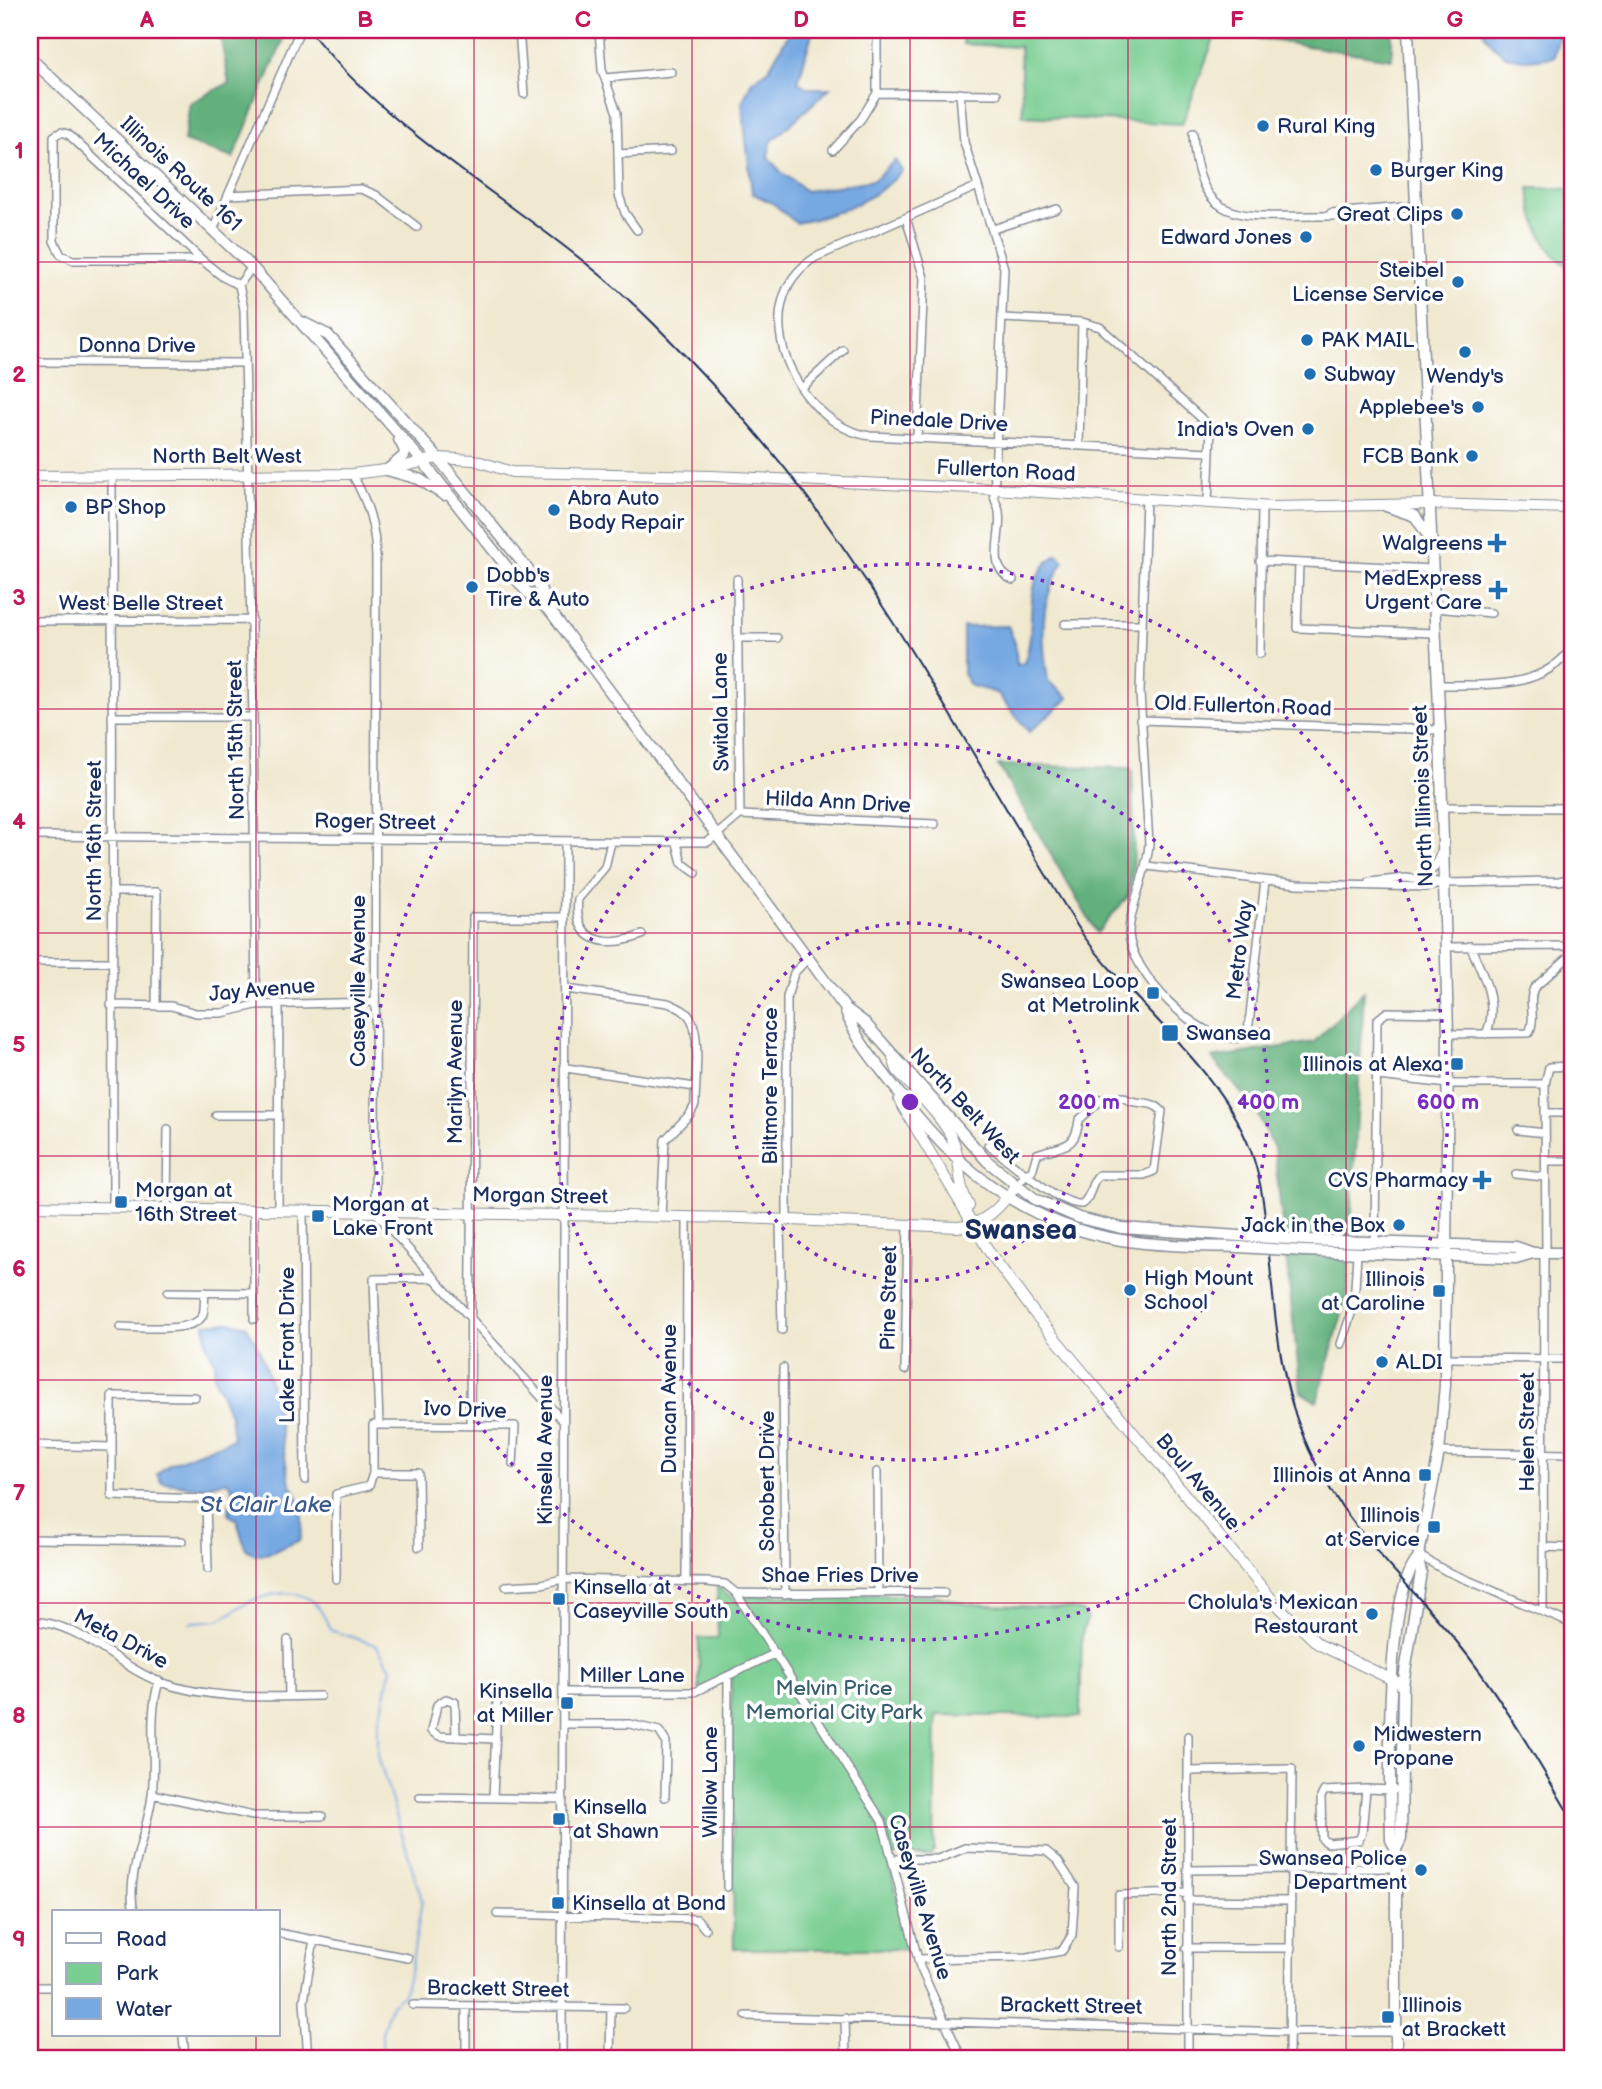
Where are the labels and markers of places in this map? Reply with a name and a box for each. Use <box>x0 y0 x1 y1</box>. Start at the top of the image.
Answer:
place label: Rural King <box>1277 114 1375 139</box>
marker: Rural King <box>1255 118 1271 134</box>
place label: Burger King <box>1390 158 1504 183</box>
marker: Burger King <box>1368 162 1384 178</box>
place label: Great Clips <box>1337 202 1443 227</box>
marker: Great Clips <box>1449 206 1465 222</box>
place label: Edward Jones <box>1160 225 1292 250</box>
marker: Edward Jones <box>1298 229 1314 245</box>
place label: Steibel License Service <box>1292 258 1444 307</box>
marker: Steibel License Service <box>1450 274 1466 290</box>
place label: PAK MAIL <box>1321 328 1414 353</box>
marker: PAK MAIL <box>1299 332 1315 348</box>
marker: Wendy's <box>1457 344 1473 360</box>
place label: Subway <box>1324 362 1396 387</box>
place label: Wendy's <box>1426 364 1504 389</box>
marker: Subway <box>1302 366 1318 382</box>
place label: Applebee's <box>1359 395 1464 420</box>
marker: Applebee's <box>1470 399 1486 415</box>
place label: India's Oven <box>1177 417 1294 442</box>
marker: India's Oven <box>1300 421 1316 437</box>
place label: FCB Bank <box>1362 444 1459 469</box>
marker: FCB Bank <box>1464 448 1480 464</box>
place label: Abra Auto Body Repair <box>568 486 685 535</box>
place label: BP Shop <box>85 495 166 520</box>
marker: BP Shop <box>63 499 79 515</box>
marker: Abra Auto Body Repair <box>546 502 562 518</box>
place label: Walgreens <box>1382 531 1483 556</box>
marker: Walgreens <box>1489 535 1505 551</box>
place label: Dobb's Tire & Auto <box>486 563 590 612</box>
place label: MedExpress Urgent Care <box>1363 566 1482 615</box>
marker: Dobb's Tire & Auto <box>464 579 480 595</box>
marker: MedExpress Urgent Care <box>1488 580 1508 600</box>
place label: Swansea Loop at Metrolink <box>1001 969 1140 1018</box>
marker: Swansea Loop at Metrolink <box>1145 985 1161 1001</box>
place label: Swansea <box>1186 1021 1271 1046</box>
marker: Swansea <box>1160 1023 1180 1043</box>
place label: Illinois at Alexa <box>1303 1052 1443 1077</box>
marker: Illinois at Alexa <box>1449 1056 1465 1072</box>
centre of rings <box>898 1090 922 1114</box>
place label: CVS Pharmacy <box>1328 1168 1469 1193</box>
marker: CVS Pharmacy <box>1474 1172 1490 1188</box>
place label: Morgan at 16th Street <box>135 1178 237 1227</box>
place label: Morgan at Lake Front <box>332 1192 434 1241</box>
marker: Morgan at 16th Street <box>113 1194 129 1210</box>
marker: Morgan at Lake Front <box>310 1208 326 1224</box>
place label: Jack in the Box <box>1241 1213 1385 1238</box>
marker: Jack in the Box <box>1391 1217 1407 1233</box>
place label: High Mount School <box>1144 1266 1254 1315</box>
place label: Illinois at Caroline <box>1321 1267 1425 1316</box>
marker: High Mount School <box>1122 1282 1138 1298</box>
marker: Illinois at Caroline <box>1431 1283 1447 1299</box>
place label: ALDI <box>1396 1350 1443 1375</box>
marker: ALDI <box>1374 1354 1390 1370</box>
place label: Illinois at Anna <box>1273 1463 1411 1488</box>
marker: Illinois at Anna <box>1417 1467 1433 1483</box>
place label: Illinois at Service <box>1325 1503 1420 1552</box>
marker: Illinois at Service <box>1426 1519 1442 1535</box>
place label: Kinsella at Caseyville South <box>573 1575 728 1624</box>
place label: Cholula's Mexican Restaurant <box>1187 1590 1359 1639</box>
marker: Kinsella at Caseyville South <box>551 1591 567 1607</box>
marker: Cholula's Mexican Restaurant <box>1364 1606 1380 1622</box>
place label: Kinsella at Miller <box>477 1679 553 1728</box>
marker: Kinsella at Miller <box>559 1695 575 1711</box>
place label: Midwestern Propane <box>1373 1722 1482 1771</box>
marker: Midwestern Propane <box>1351 1738 1367 1754</box>
place label: Kinsella at Shawn <box>573 1795 659 1844</box>
marker: Kinsella at Shawn <box>551 1811 567 1827</box>
place label: Swansea Police Department <box>1259 1846 1408 1895</box>
marker: Swansea Police Department <box>1413 1862 1429 1878</box>
place label: Kinsella at Bond <box>572 1891 726 1916</box>
marker: Kinsella at Bond <box>550 1895 566 1911</box>
place label: Illinois at Brackett <box>1402 1993 1506 2042</box>
marker: Illinois at Brackett <box>1380 2009 1396 2025</box>

